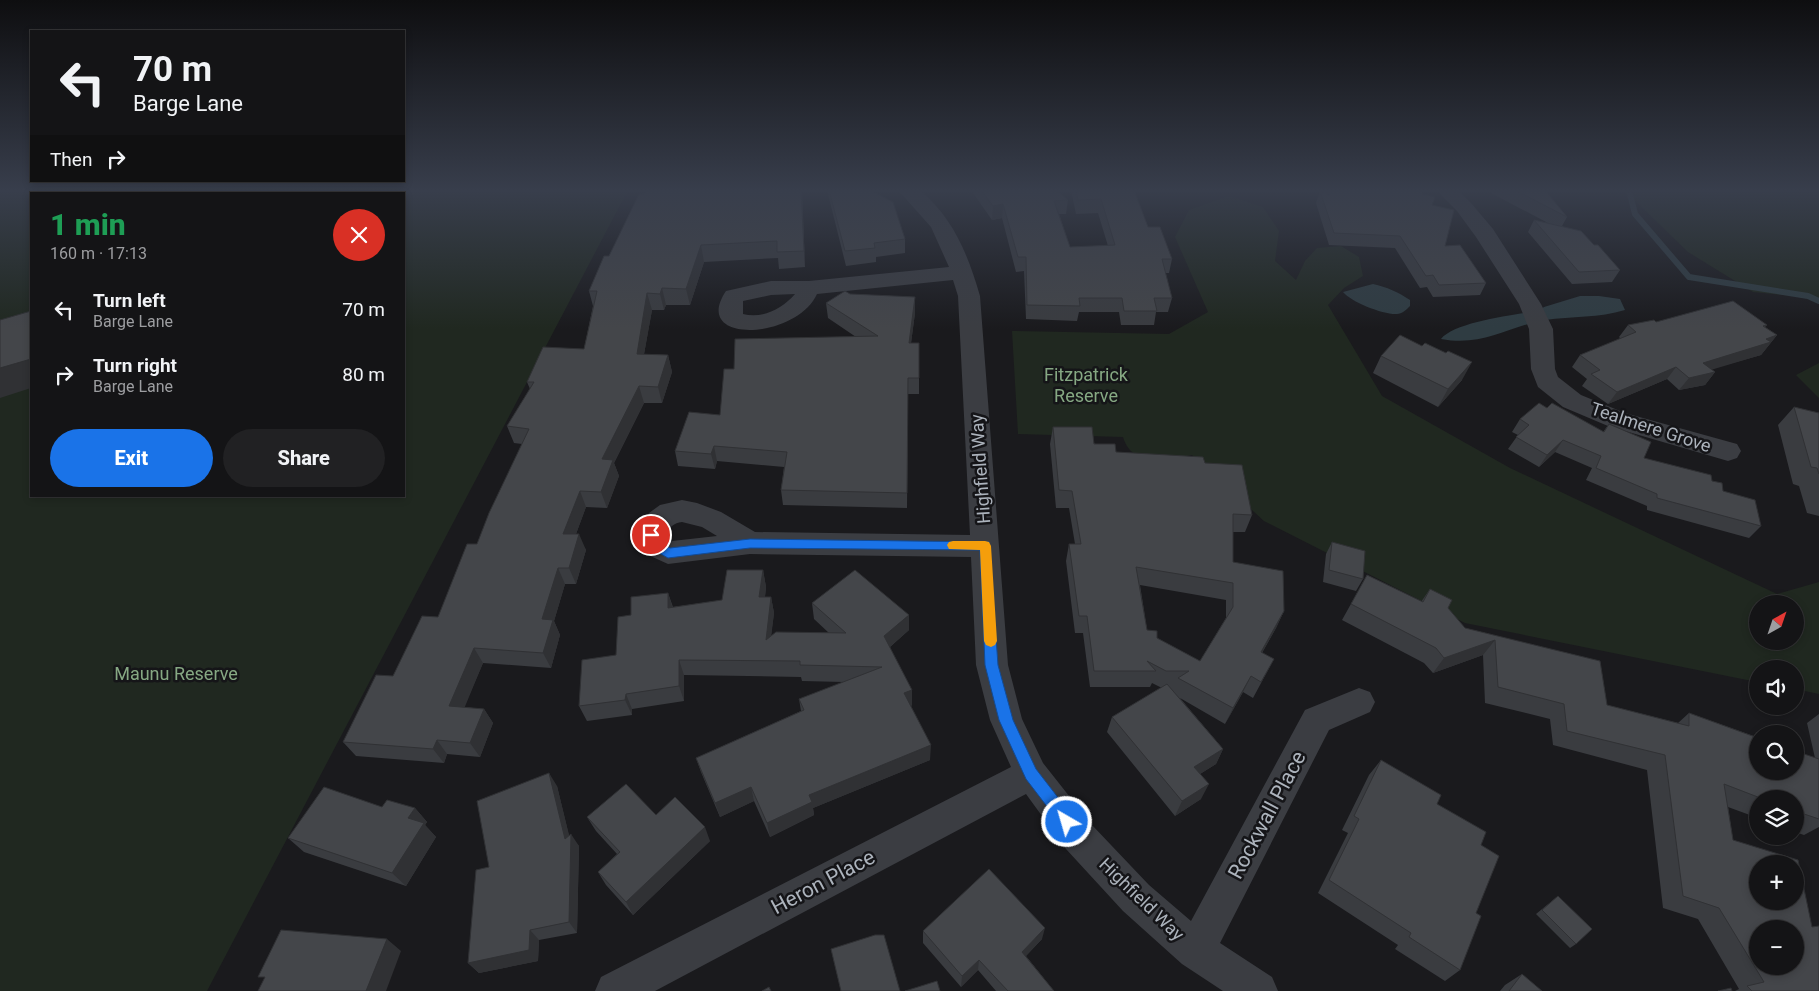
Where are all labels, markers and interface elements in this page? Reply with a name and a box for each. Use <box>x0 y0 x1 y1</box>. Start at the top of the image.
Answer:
text: 70 m <box>133 49 212 90</box>
icon: left <box>50 50 115 115</box>
text: Barge Lane <box>133 91 243 116</box>
icon: right <box>102 145 130 173</box>
text: Then <box>50 148 92 171</box>
text: 1 min <box>50 207 126 242</box>
button: close <box>333 209 385 261</box>
text: 160 m · 17:13 <box>50 244 147 263</box>
text: Turn left <box>93 289 166 312</box>
icon: left <box>50 296 78 324</box>
text: 70 m <box>342 298 385 321</box>
text: Barge Lane <box>93 312 173 331</box>
text: Turn right <box>93 354 177 377</box>
icon: right <box>50 361 78 389</box>
text: 80 m <box>342 363 385 386</box>
park label: Fitzpatrick Reserve <box>1044 364 1129 406</box>
text: Barge Lane <box>93 377 173 396</box>
street label: Tealmere Grove <box>1588 398 1714 456</box>
street label: Highfield Way <box>966 413 994 524</box>
button: Exit <box>50 429 213 487</box>
button: Share <box>223 429 385 487</box>
pin <box>630 514 672 556</box>
icon: arrive <box>637 521 665 549</box>
north arrow <box>1749 595 1804 650</box>
map controls <box>1749 595 1804 975</box>
button: sound <box>1749 660 1804 715</box>
park label: Maunu Reserve <box>114 663 238 684</box>
button: search <box>1749 725 1804 780</box>
street label: Rockwall Place <box>1223 747 1311 883</box>
button: layers <box>1749 790 1804 845</box>
position arrow <box>1040 795 1092 847</box>
street label: Heron Place <box>767 845 879 919</box>
street label: Highfield Way <box>1095 853 1189 945</box>
button: + <box>1749 855 1804 910</box>
button: − <box>1749 920 1804 975</box>

